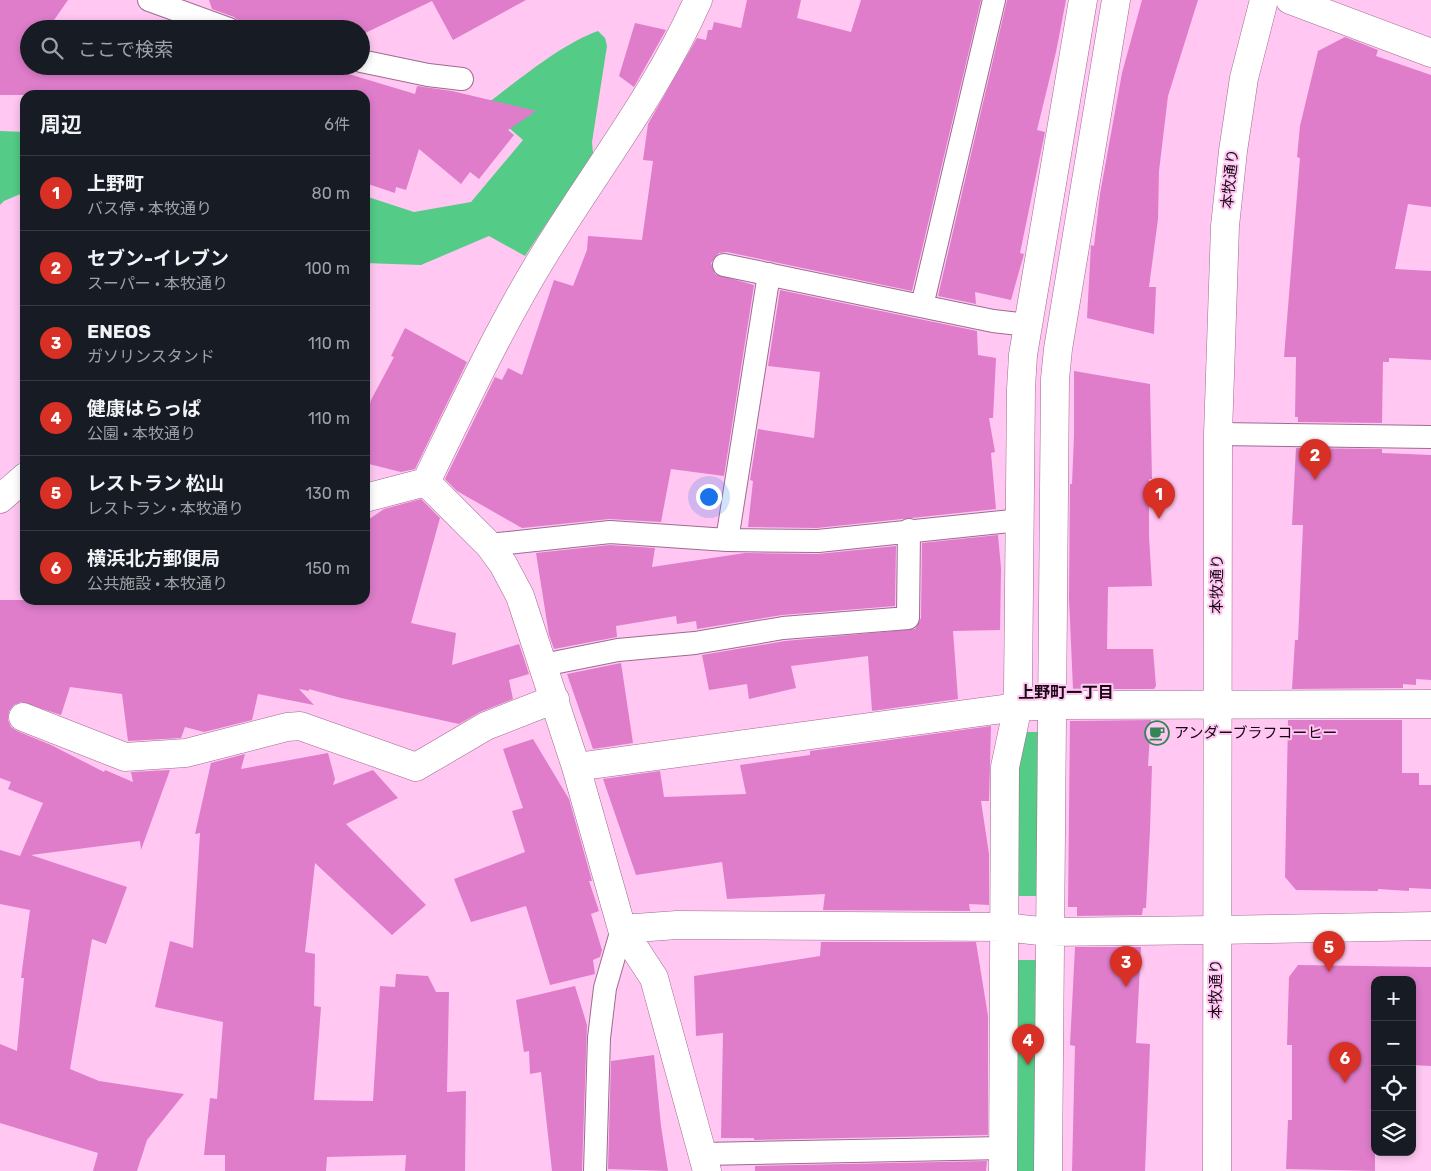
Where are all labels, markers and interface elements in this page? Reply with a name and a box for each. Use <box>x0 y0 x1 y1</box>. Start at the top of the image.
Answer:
search box <box>20 20 370 75</box>
icon: search <box>38 34 66 62</box>
text: ここで検索 <box>78 38 173 61</box>
text: 周辺 <box>40 112 82 137</box>
text: 6件 <box>324 115 350 134</box>
street label: 本牧通り <box>1218 148 1242 210</box>
text: 上野町 <box>87 172 144 195</box>
text: 1 <box>52 184 60 203</box>
text: 80 m <box>312 184 350 203</box>
text: バス停 · 本牧通り <box>87 199 212 218</box>
text: セブン-イレブン <box>87 247 229 270</box>
text: 2 <box>51 259 61 278</box>
text: 100 m <box>305 259 350 278</box>
text: スーパー · 本牧通り <box>87 274 228 293</box>
text: ENEOS <box>87 320 151 343</box>
text: 3 <box>51 334 61 353</box>
text: 110 m <box>308 334 350 353</box>
text: ガソリンスタンド <box>87 347 215 366</box>
text: 健康はらっぱ <box>87 397 201 420</box>
text: 4 <box>51 409 61 428</box>
text: 110 m <box>308 409 350 428</box>
text: 公園 · 本牧通り <box>87 424 196 443</box>
pin: 2 <box>1299 439 1331 480</box>
text: レストラン 松山 <box>87 472 224 495</box>
pin: 1 <box>1143 478 1175 519</box>
text: 5 <box>51 484 61 503</box>
text: 130 m <box>305 484 350 503</box>
your location <box>696 484 722 510</box>
text: レストラン · 本牧通り <box>87 499 244 518</box>
text: 横浜北方郵便局 <box>87 547 220 570</box>
street label: 本牧通り <box>1207 554 1227 614</box>
text: 6 <box>51 559 61 578</box>
text: 150 m <box>305 559 350 578</box>
text: 公共施設 · 本牧通り <box>87 574 228 593</box>
district label: 上野町一丁目 <box>1018 683 1114 702</box>
cafe icon: アンダーブラフコーヒー <box>1144 720 1170 746</box>
place label: アンダーブラフコーヒー <box>1174 724 1338 742</box>
pin: 5 <box>1313 931 1345 972</box>
pin: 3 <box>1110 946 1142 987</box>
street label: 本牧通り <box>1207 959 1225 1019</box>
map controls <box>1371 976 1416 1156</box>
button: + <box>1371 976 1416 1021</box>
button: − <box>1371 1021 1416 1066</box>
pin: 4 <box>1012 1024 1044 1065</box>
pin: 6 <box>1329 1042 1361 1083</box>
button: locate <box>1371 1066 1416 1111</box>
button: layers <box>1371 1111 1416 1156</box>

